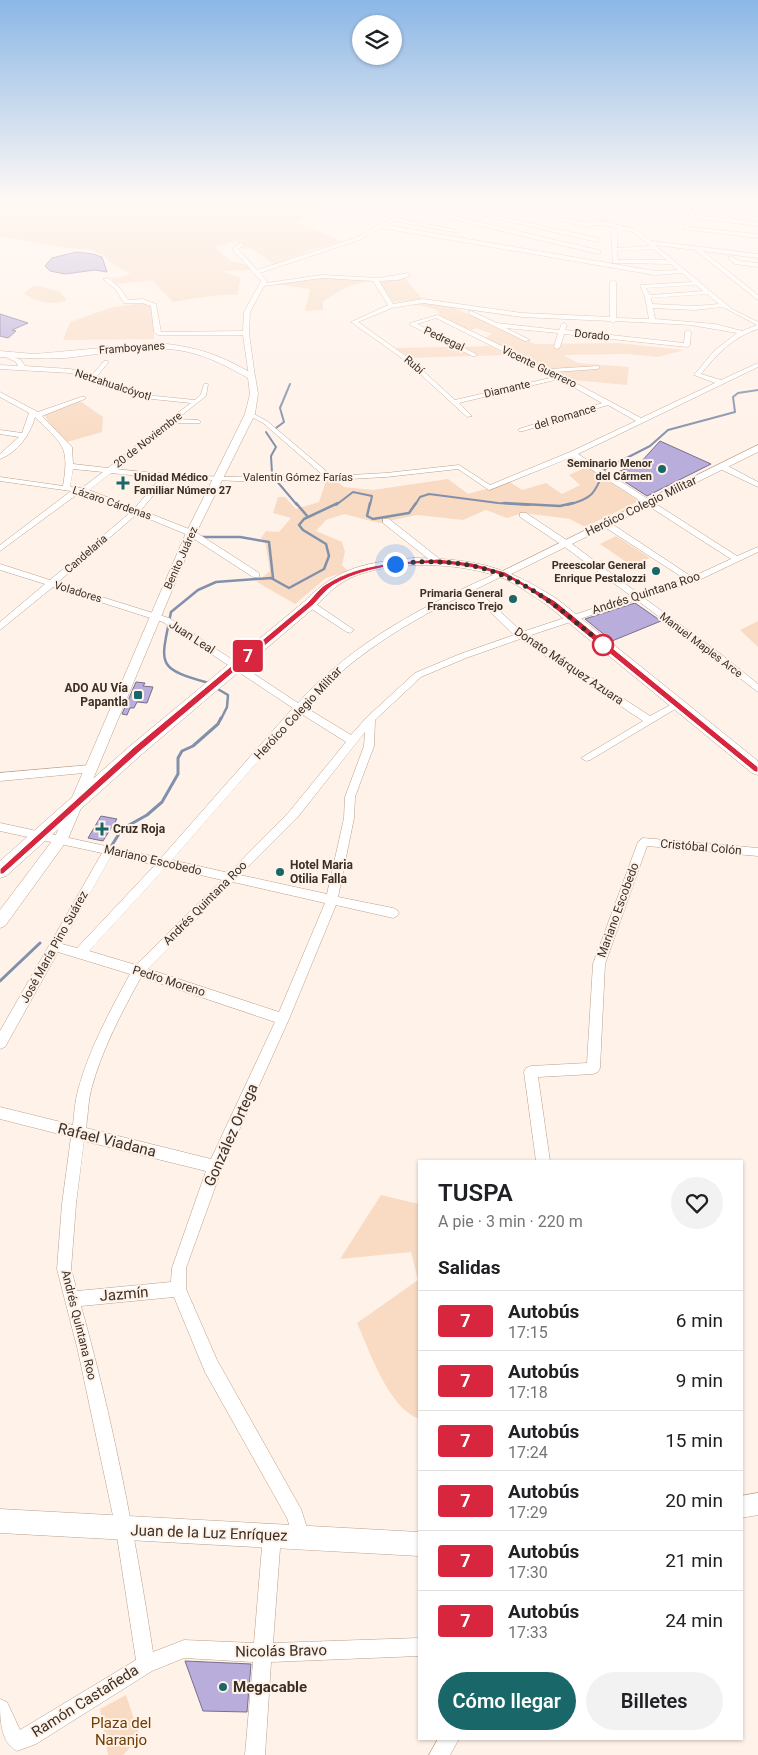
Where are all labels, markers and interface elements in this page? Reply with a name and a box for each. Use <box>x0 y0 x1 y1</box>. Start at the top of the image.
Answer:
map controls <box>352 15 402 65</box>
button: layers <box>352 15 402 65</box>
street label: Pedregal <box>422 324 466 354</box>
street label: Dorado <box>574 327 610 343</box>
street label: Framboyanes <box>99 339 166 357</box>
street label: Vicente Guerrero <box>499 343 579 391</box>
street label: Rubí <box>401 353 427 378</box>
street label: Netzahualcóyotl <box>73 367 153 403</box>
street label: Diamante <box>483 377 532 401</box>
street label: del Romance <box>533 401 598 433</box>
street label: 20 de Noviembre <box>111 409 185 471</box>
place label: Seminario Menor del Cármen <box>567 457 652 483</box>
marker: Seminario Menor del Cármen <box>656 463 668 475</box>
place label: Unidad Médico Familiar Número 27 <box>134 471 231 497</box>
street label: Valentín Gómez Farías <box>243 471 353 484</box>
street label: Heróico Colegio Militar <box>583 473 699 539</box>
marker: Unidad Médico Familiar Número 27 <box>116 476 130 490</box>
street label: Lázaro Cárdenas <box>71 483 153 523</box>
street label: Benito Juárez <box>161 524 201 591</box>
street label: Candelaria <box>62 532 110 576</box>
your location <box>383 552 408 577</box>
place label: Preescolar General Enrique Pestalozzi <box>552 559 646 585</box>
marker: Preescolar General Enrique Pestalozzi <box>650 565 662 577</box>
street label: Andrés Quintana Roo <box>590 569 702 617</box>
street label: Voladores <box>53 579 104 606</box>
place label: Primaria General Francisco Trejo <box>420 587 503 613</box>
marker: Primaria General Francisco Trejo <box>507 593 519 605</box>
street label: Manuel Maples Arce <box>657 610 745 680</box>
street label: Juan Leal <box>167 617 217 657</box>
street label: Donato Márquez Azuara <box>512 624 626 708</box>
unlabelled marker <box>592 634 614 656</box>
line badge: 7 <box>232 640 264 672</box>
text: 7 <box>243 645 253 666</box>
street label: Heróico Colegio Militar <box>251 664 345 762</box>
place label: ADO AU Vía Papantla <box>64 681 129 709</box>
marker: ADO AU Vía Papantla <box>132 689 144 701</box>
marker: Cruz Roja <box>95 822 109 836</box>
place label: Cruz Roja <box>113 822 166 836</box>
street label: Cristóbal Colón <box>660 836 742 858</box>
street label: Mariano Escobedo <box>103 842 203 878</box>
street label: Andrés Quintana Roo <box>160 858 250 948</box>
place label: Hotel Maria Otilia Falla <box>290 858 353 886</box>
street label: Mariano Escobedo <box>594 861 642 959</box>
marker: Hotel Maria Otilia Falla <box>274 866 286 878</box>
street label: José María Pino Suárez <box>17 888 91 1006</box>
street label: Pedro Moreno <box>131 963 207 999</box>
street label: González Ortega <box>200 1081 262 1189</box>
street label: Rafael Viadana <box>56 1119 158 1161</box>
button: heart <box>671 1177 723 1229</box>
text: TUSPA <box>438 1179 513 1207</box>
text: A pie · 3 min · 220 m <box>438 1212 583 1231</box>
text: Salidas <box>438 1256 501 1279</box>
street label: Andrés Quintana Roo <box>59 1269 99 1382</box>
street label: Jazmín <box>99 1283 149 1305</box>
text: Autobús <box>508 1300 579 1323</box>
text: 6 min <box>676 1309 723 1332</box>
text: 7 <box>460 1310 471 1331</box>
text: 17:15 <box>508 1323 548 1342</box>
text: Autobús <box>508 1360 579 1383</box>
text: 9 min <box>676 1369 723 1392</box>
text: 7 <box>460 1370 471 1391</box>
text: 17:18 <box>508 1383 548 1402</box>
text: Autobús <box>508 1420 579 1443</box>
text: 15 min <box>665 1429 723 1452</box>
text: 7 <box>460 1430 471 1451</box>
text: 17:24 <box>508 1443 548 1462</box>
text: Autobús <box>508 1480 579 1503</box>
text: 20 min <box>665 1489 723 1512</box>
text: 7 <box>460 1490 471 1511</box>
text: 17:29 <box>508 1503 548 1522</box>
street label: Juan de la Luz Enríquez <box>130 1521 288 1545</box>
text: Autobús <box>508 1540 579 1563</box>
text: 21 min <box>665 1549 723 1572</box>
text: 7 <box>460 1550 471 1571</box>
text: 17:30 <box>508 1563 548 1582</box>
text: Autobús <box>508 1600 579 1623</box>
text: 24 min <box>665 1609 723 1632</box>
text: 7 <box>460 1610 471 1631</box>
text: 17:33 <box>508 1623 548 1642</box>
street label: Nicolás Bravo <box>235 1641 327 1661</box>
street label: Ramón Castañeda <box>28 1661 142 1741</box>
button: Cómo llegar <box>438 1672 576 1730</box>
button: Billetes <box>586 1672 723 1730</box>
place label: Megacable <box>233 1678 307 1696</box>
marker: Megacable <box>217 1681 229 1693</box>
park label: Plaza del Naranjo <box>91 1714 151 1749</box>

